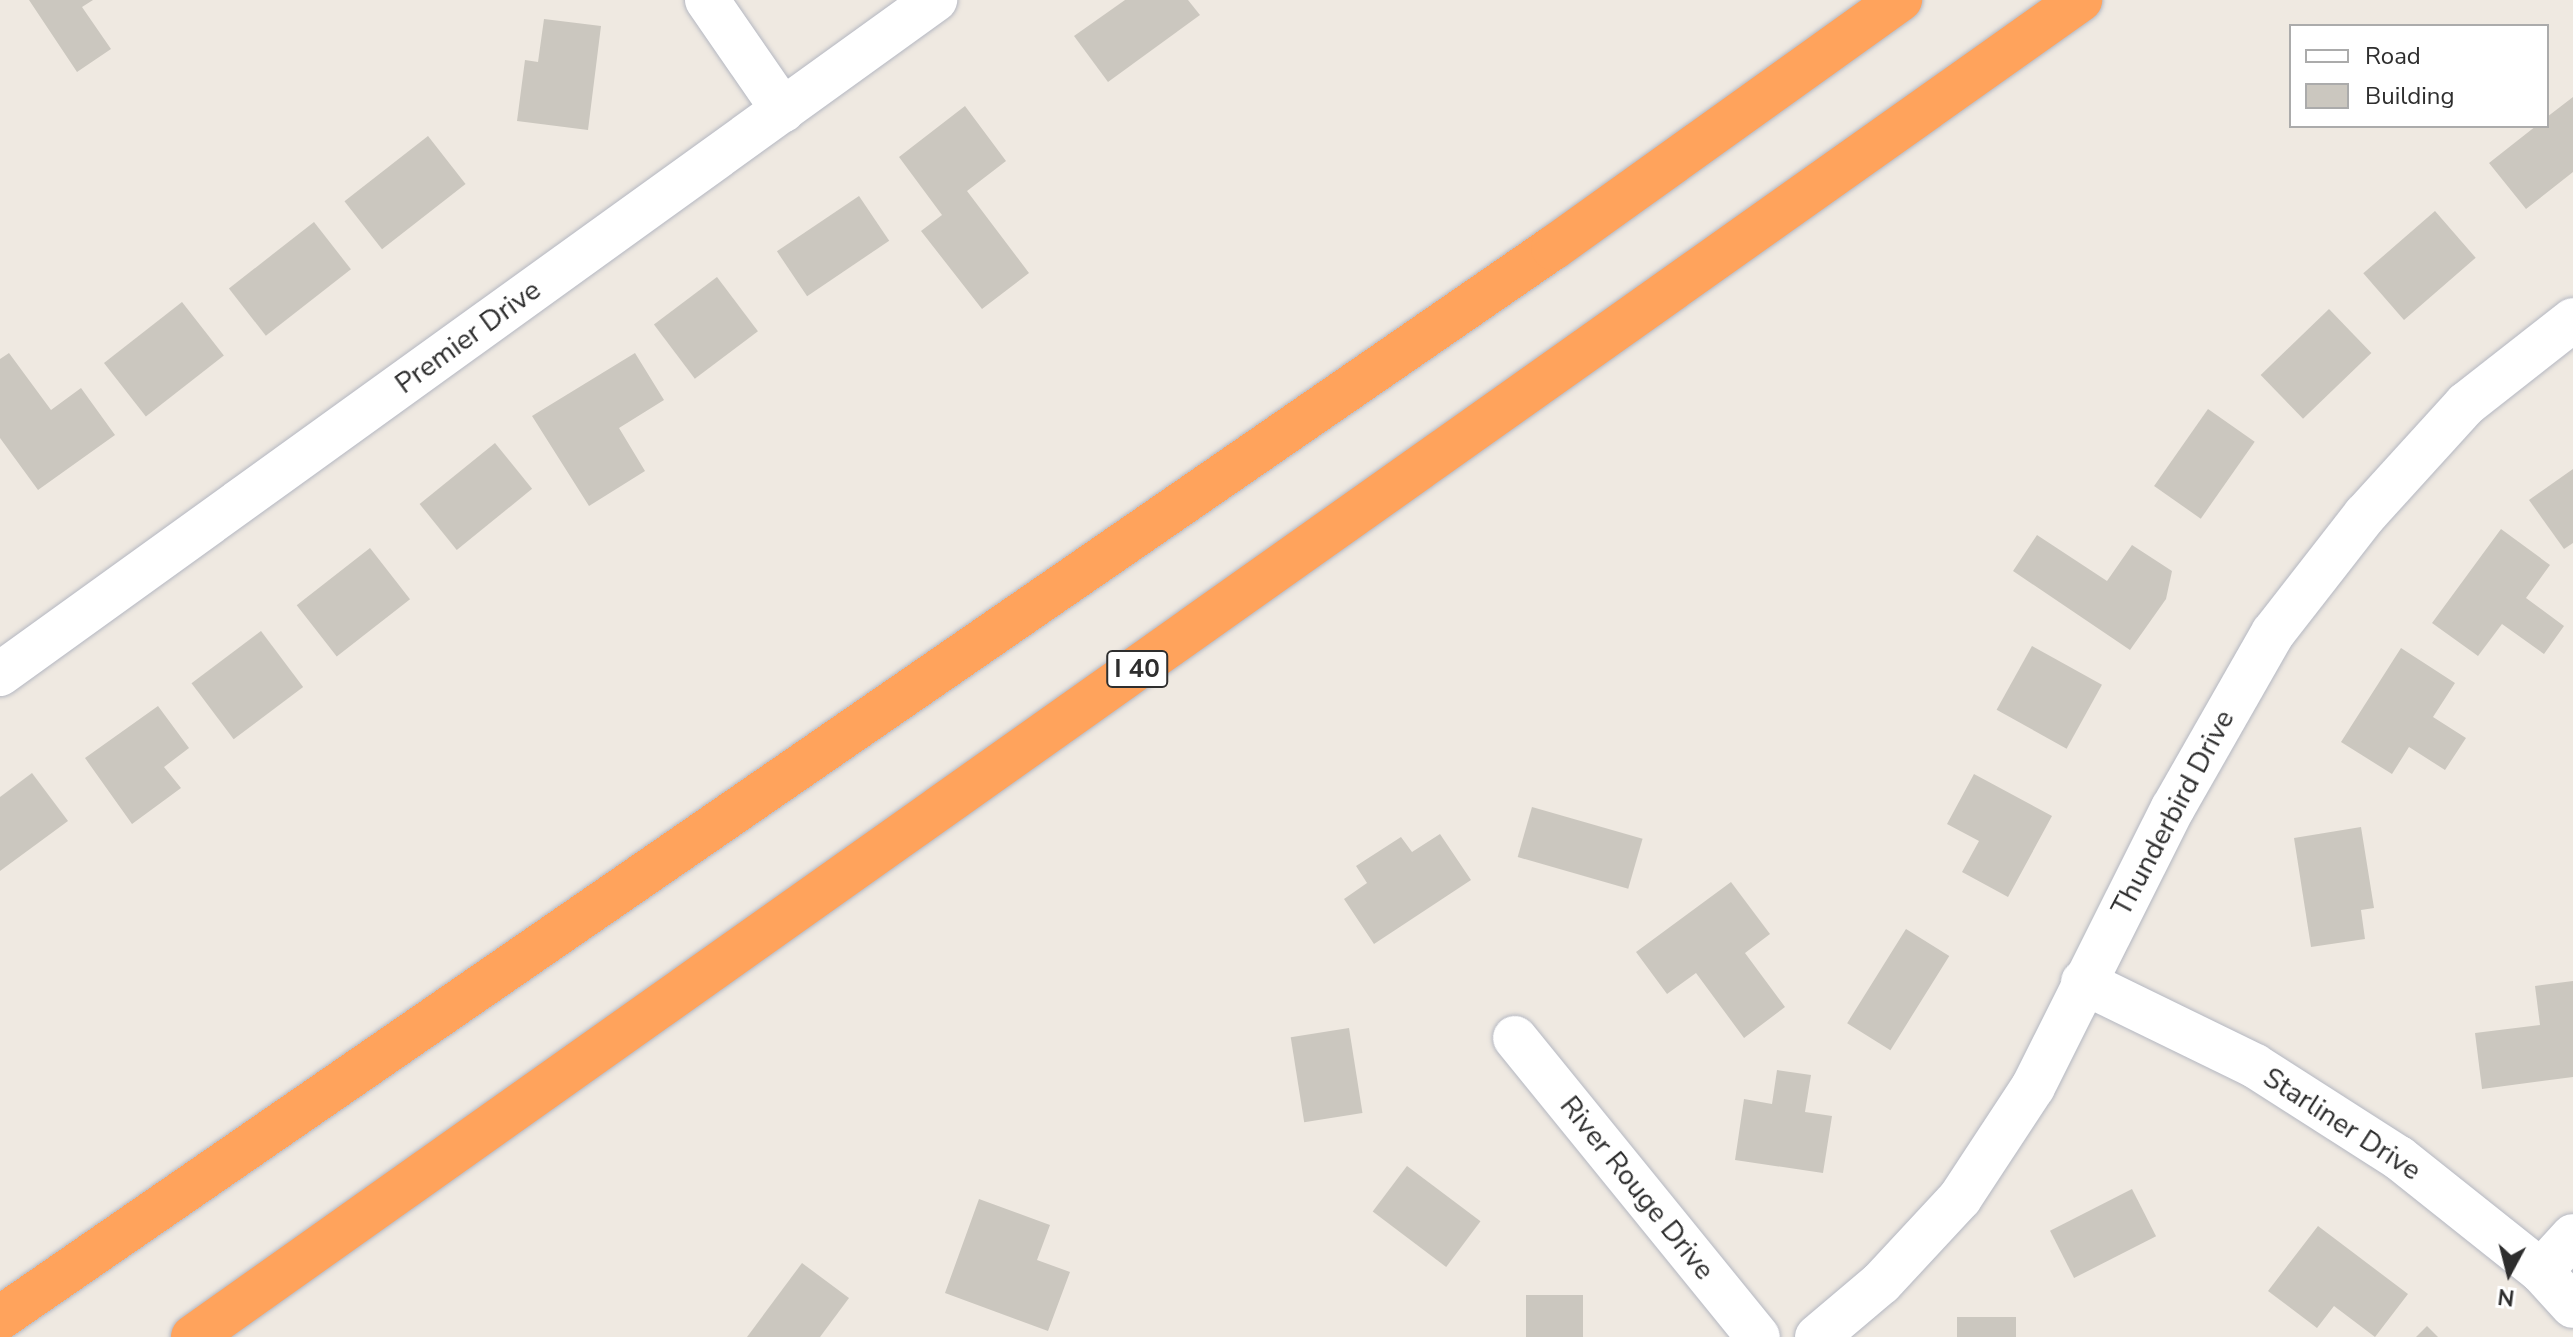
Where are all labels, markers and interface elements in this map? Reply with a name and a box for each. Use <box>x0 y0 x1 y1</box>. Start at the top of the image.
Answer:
legend <box>2289 24 2549 128</box>
text: Road <box>2365 40 2421 72</box>
text: Building <box>2365 80 2455 112</box>
street label: Premier Drive <box>389 273 547 401</box>
road number: I 40 <box>1105 647 1169 691</box>
street label: Thunderbird Drive <box>2105 704 2241 922</box>
street label: Starliner Drive <box>2257 1061 2427 1187</box>
street label: River Rouge Drive <box>1553 1090 1721 1286</box>
north arrow <box>2469 1233 2549 1313</box>
text: N <box>2496 1281 2516 1313</box>

